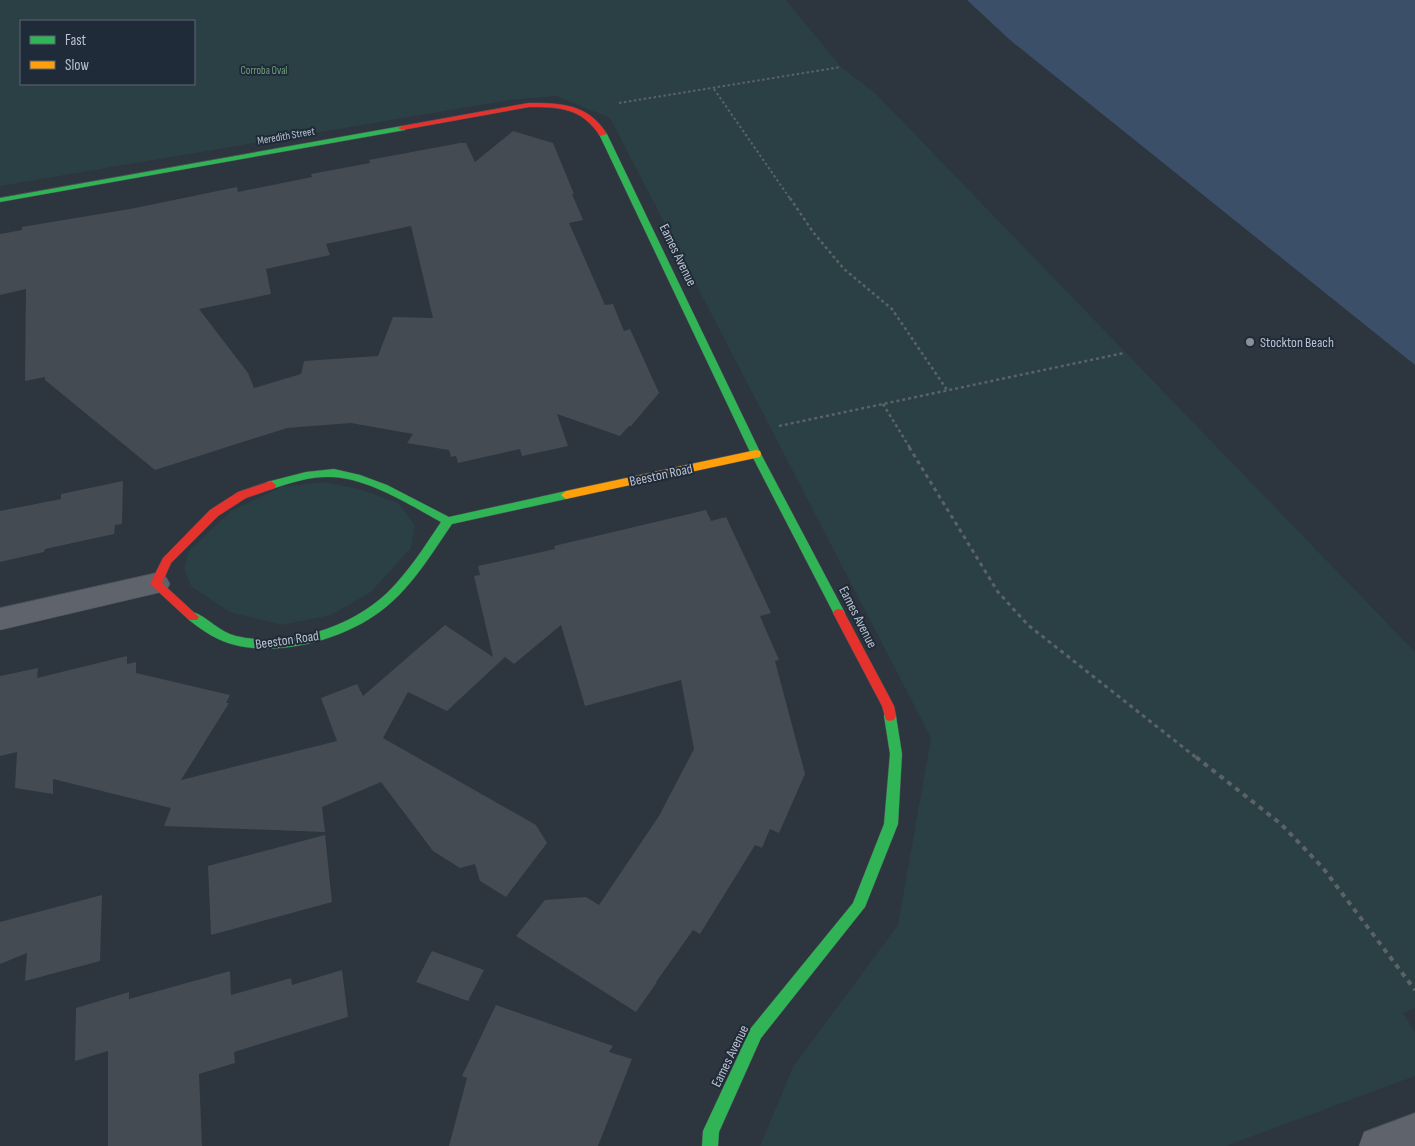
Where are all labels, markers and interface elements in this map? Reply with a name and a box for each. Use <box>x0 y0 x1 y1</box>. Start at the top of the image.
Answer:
legend <box>20 20 195 85</box>
text: Fast <box>65 31 87 50</box>
text: Slow <box>65 56 89 75</box>
park label: Corroba Oval <box>241 64 287 77</box>
street label: Meredith Street <box>256 124 316 147</box>
street label: Eames Avenue <box>656 221 700 289</box>
place label: Stockton Beach <box>1260 334 1334 351</box>
marker: Stockton Beach <box>1244 336 1256 348</box>
street label: Beeston Road <box>628 460 694 490</box>
street label: Eames Avenue <box>835 583 881 651</box>
street label: Beeston Road <box>254 627 320 653</box>
street label: Eames Avenue <box>708 1022 752 1090</box>

